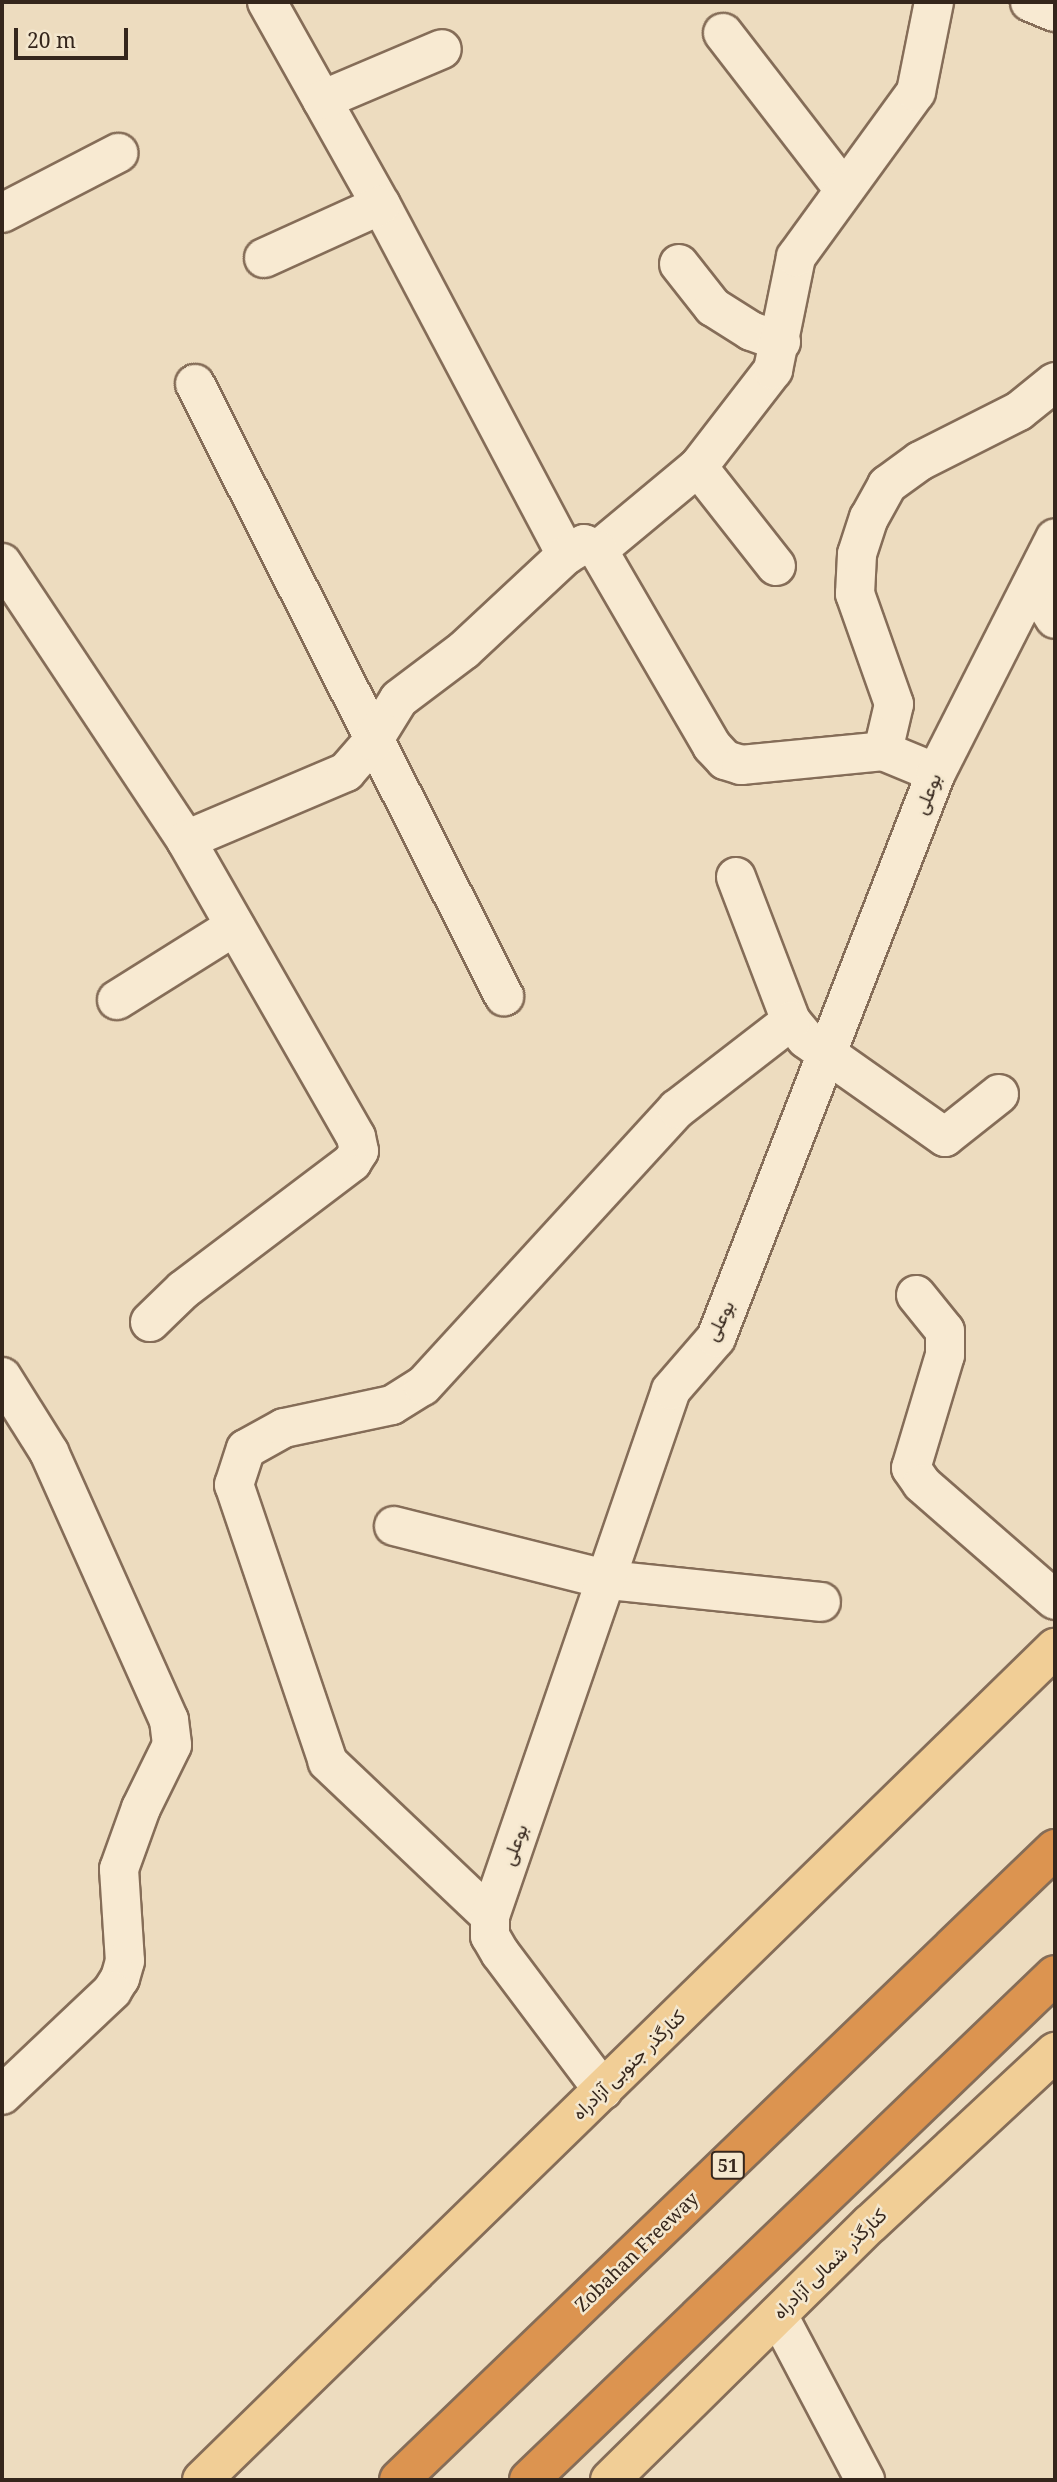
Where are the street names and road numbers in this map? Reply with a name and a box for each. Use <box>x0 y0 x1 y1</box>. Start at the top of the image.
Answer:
street label: بوعلی <box>910 770 946 818</box>
street label: بوعلی <box>700 1297 740 1345</box>
street label: بوعلی <box>497 1821 533 1869</box>
street label: کنارگذر جنوبی آزادراه <box>568 2005 690 2125</box>
road number: 51 <box>710 2150 746 2180</box>
street label: Zobahan Freeway <box>571 2187 703 2317</box>
street label: کنارگذر شمالی آزادراه <box>768 2204 892 2324</box>

